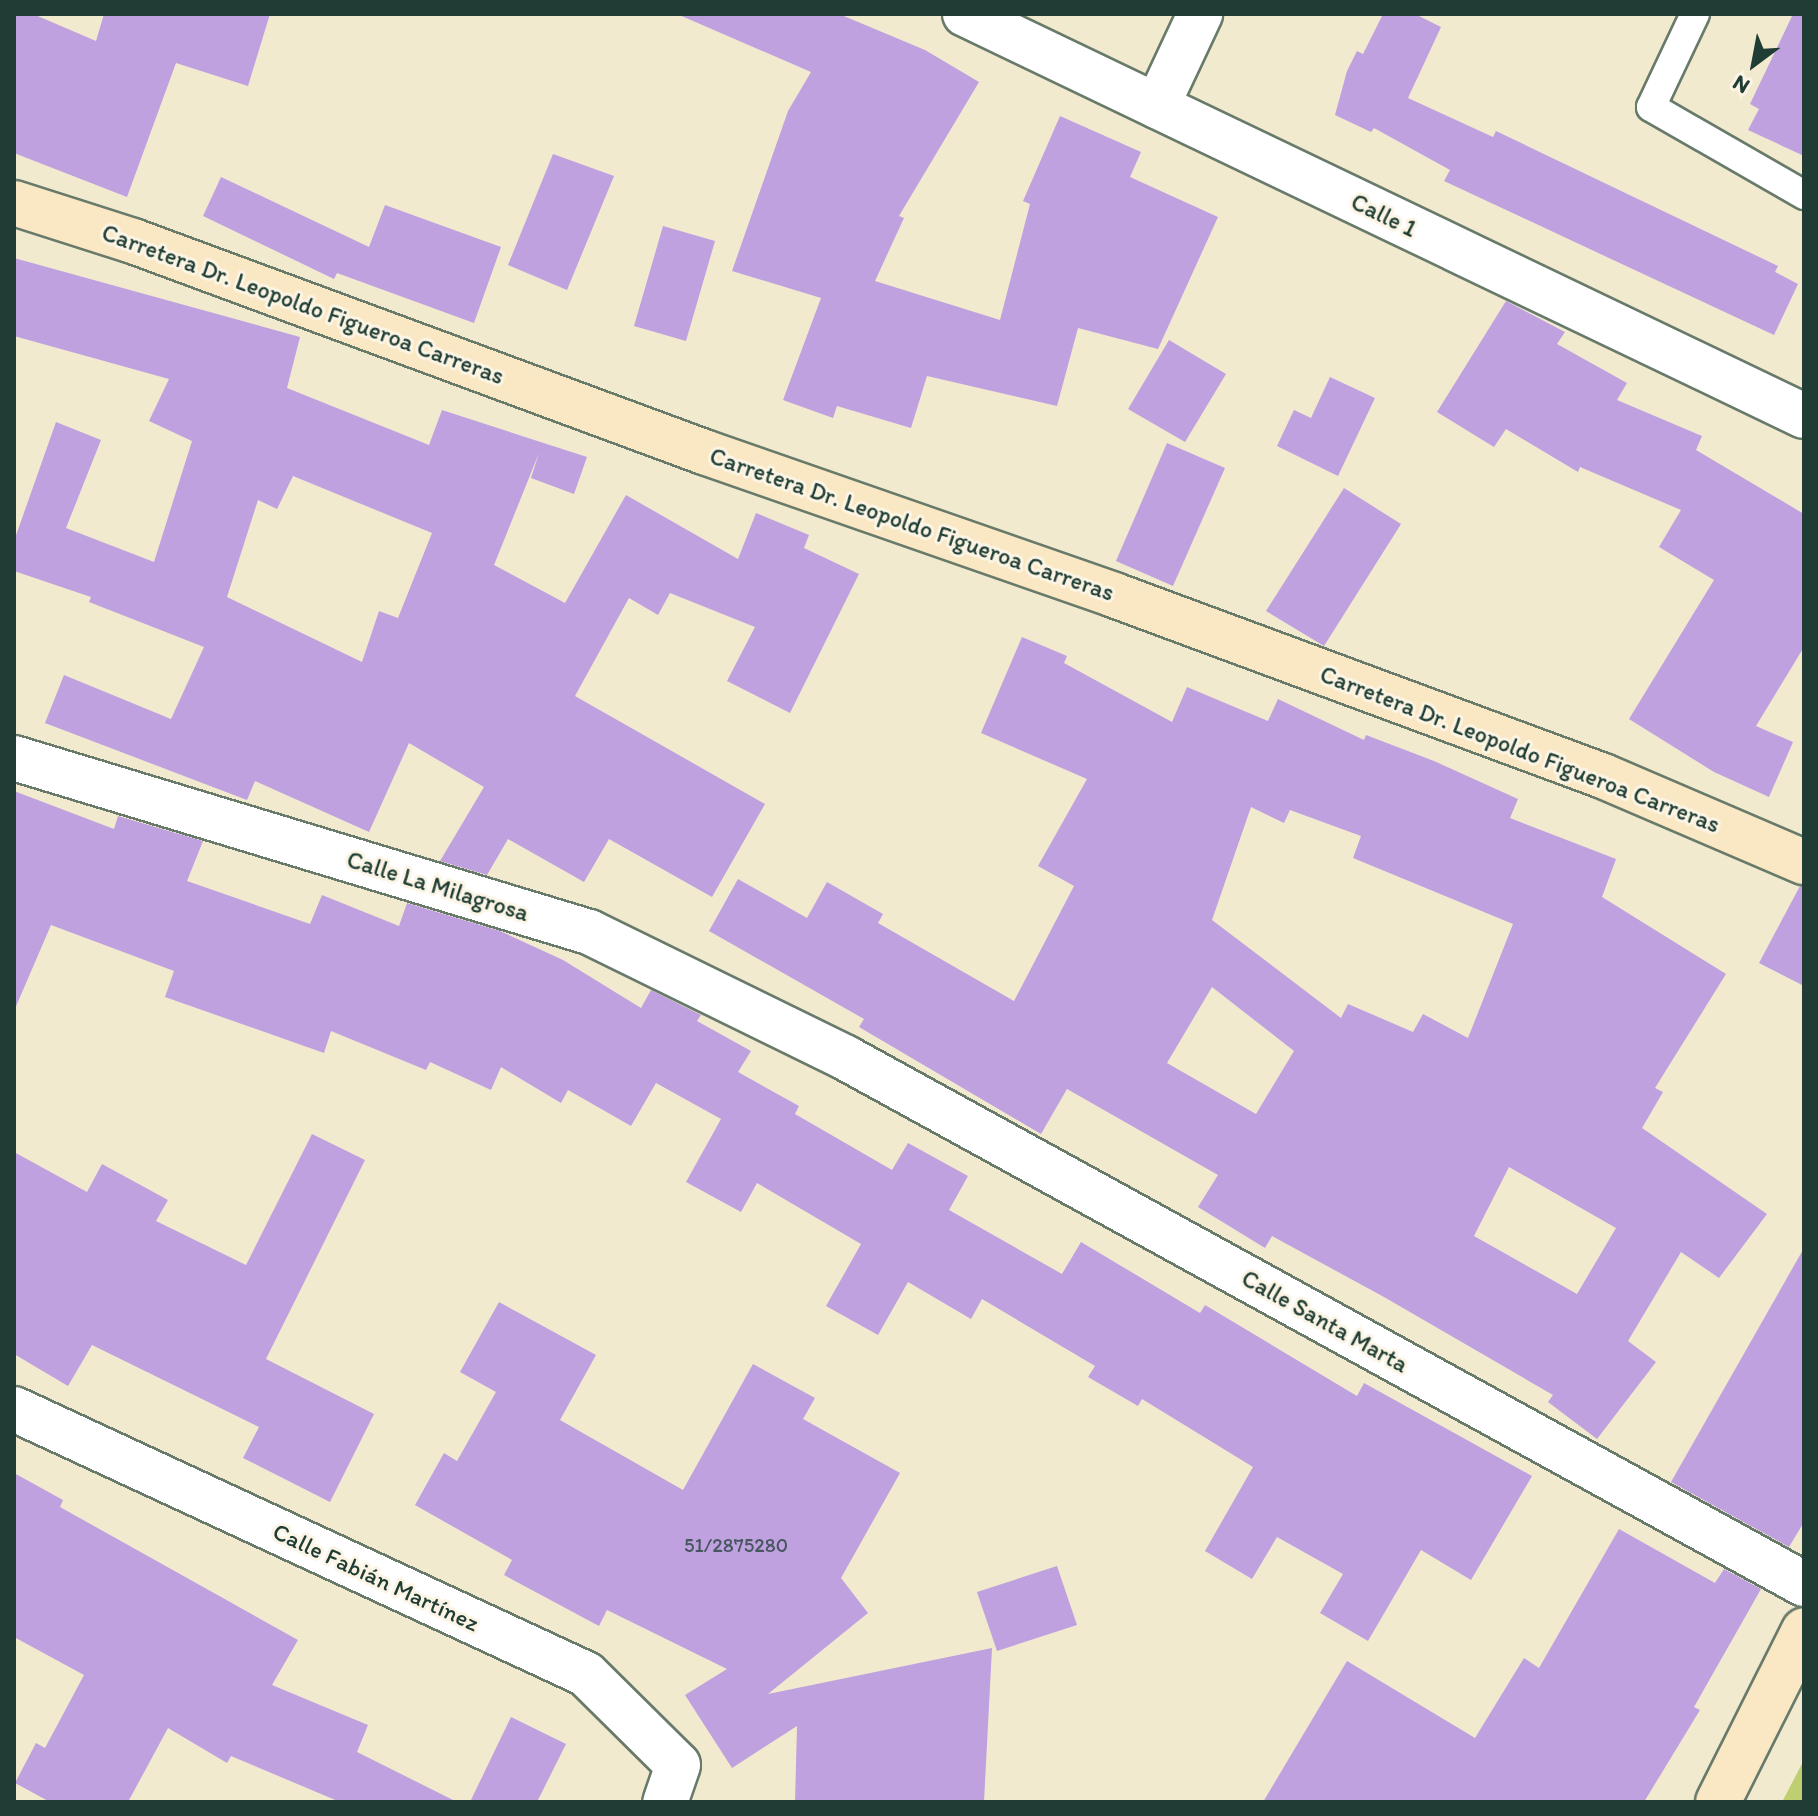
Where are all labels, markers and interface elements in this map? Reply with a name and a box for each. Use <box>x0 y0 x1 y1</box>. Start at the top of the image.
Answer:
north arrow <box>1714 24 1794 104</box>
text: N <box>1728 69 1754 100</box>
street label: Calle 1 <box>1346 187 1422 243</box>
street label: Carretera Dr. Leopoldo Figueroa Carreras <box>98 218 508 390</box>
street label: Carretera Dr. Leopoldo Figueroa Carreras <box>706 441 1118 607</box>
street label: Carretera Dr. Leopoldo Figueroa Carreras <box>1316 659 1724 839</box>
street label: Calle La Milagrosa <box>343 845 533 927</box>
street label: Calle Santa Marta <box>1237 1263 1413 1379</box>
street label: Calle Fabián Martínez <box>268 1517 484 1637</box>
house number: 51/2875280 <box>684 1533 788 1557</box>

